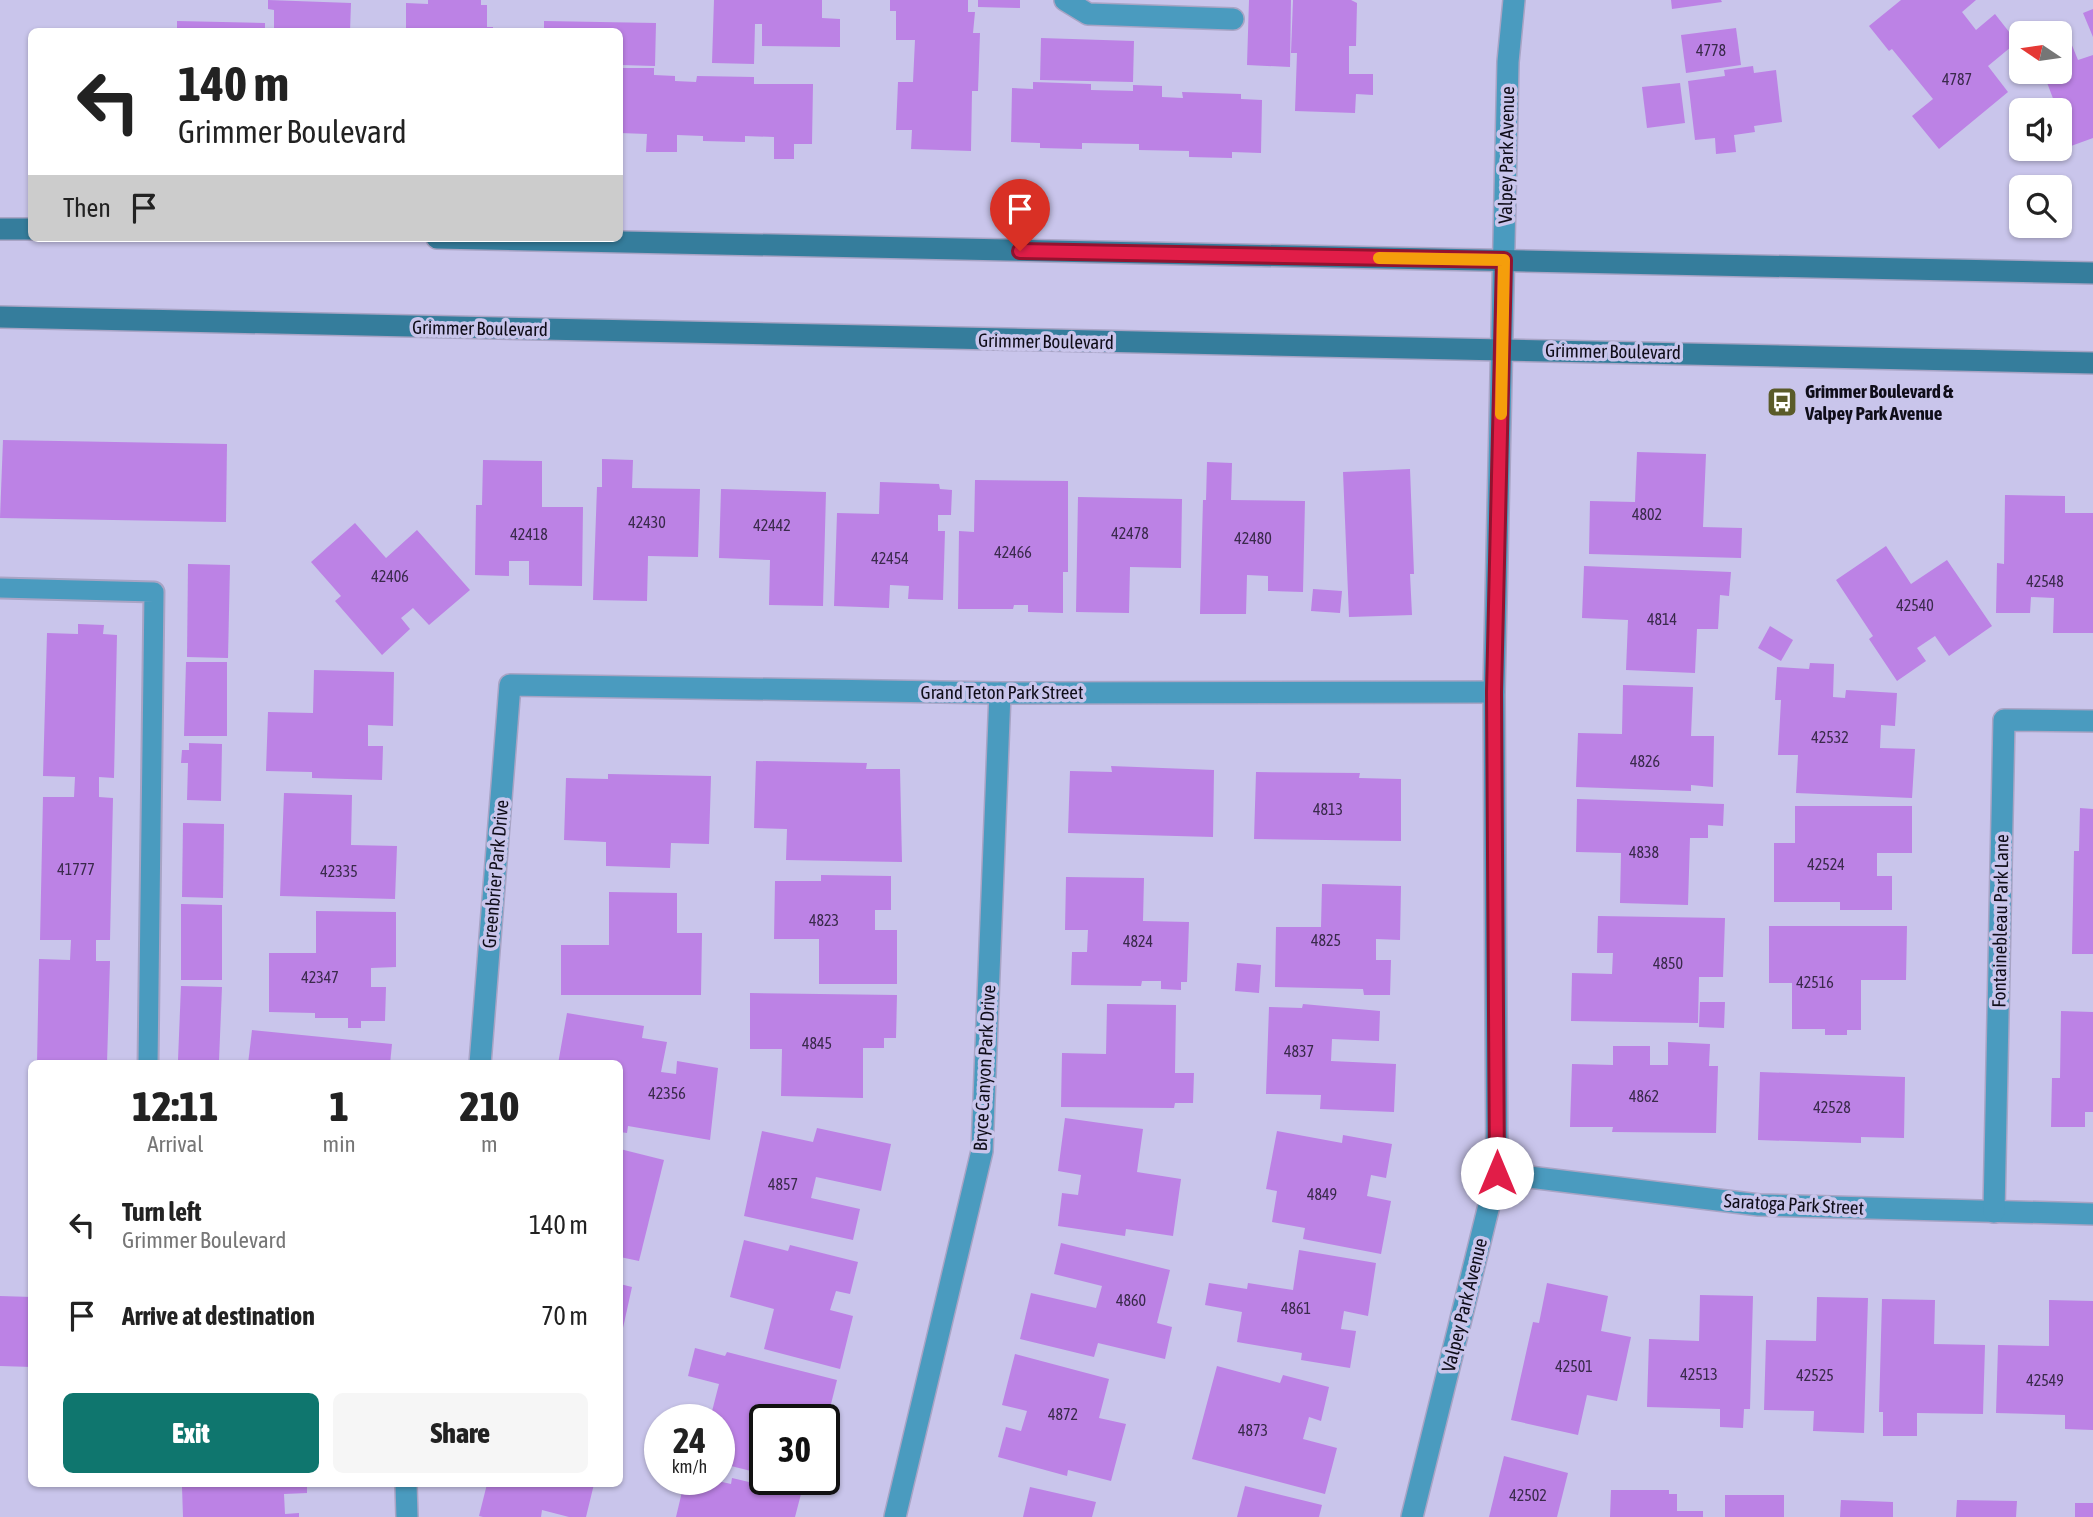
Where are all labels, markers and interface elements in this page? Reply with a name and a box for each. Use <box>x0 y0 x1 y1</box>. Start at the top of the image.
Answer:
north arrow <box>2009 21 2072 84</box>
map controls <box>2009 21 2072 238</box>
house number: 4778 <box>1696 41 1726 59</box>
text: 140 m <box>178 55 289 111</box>
icon: left <box>63 56 154 147</box>
house number: 4787 <box>1942 70 1972 88</box>
street label: Valpey Park Avenue <box>1494 86 1518 224</box>
button: sound <box>2009 98 2072 161</box>
text: Grimmer Boulevard <box>178 113 407 150</box>
button: search <box>2009 175 2072 238</box>
pin <box>990 179 1050 251</box>
icon: arrive <box>125 189 163 227</box>
icon: arrive <box>1001 190 1039 228</box>
text: Then <box>63 193 111 223</box>
street label: Grimmer Boulevard <box>412 316 548 340</box>
street label: Grimmer Boulevard <box>978 329 1114 353</box>
street label: Grimmer Boulevard <box>1545 339 1681 363</box>
place label: Grimmer Boulevard & Valpey Park Avenue <box>1804 380 1954 424</box>
bus stop icon: Grimmer Boulevard & Valpey Park Avenue <box>1765 385 1799 419</box>
house number: 4802 <box>1632 505 1662 523</box>
house number: 42430 <box>628 513 666 531</box>
house number: 42442 <box>753 516 791 534</box>
house number: 42478 <box>1111 524 1149 542</box>
house number: 42418 <box>510 525 548 543</box>
house number: 42480 <box>1234 529 1272 547</box>
house number: 42466 <box>994 543 1032 561</box>
house number: 42454 <box>871 549 909 567</box>
house number: 42406 <box>371 567 409 585</box>
house number: 42548 <box>2026 572 2064 590</box>
house number: 42540 <box>1896 596 1934 614</box>
house number: 4814 <box>1647 610 1677 628</box>
street label: Grand Teton Park Street <box>921 681 1083 703</box>
house number: 42532 <box>1811 728 1849 746</box>
house number: 4826 <box>1630 752 1660 770</box>
street label: Greenbrier Park Drive <box>478 799 512 949</box>
house number: 4813 <box>1313 800 1343 818</box>
street label: Fontainebleau Park Lane <box>1987 834 2013 1008</box>
house number: 4838 <box>1629 843 1659 861</box>
house number: 42524 <box>1807 855 1845 873</box>
house number: 41777 <box>57 860 95 878</box>
house number: 42335 <box>320 862 358 880</box>
house number: 4823 <box>809 911 839 929</box>
house number: 4825 <box>1311 931 1341 949</box>
house number: 4824 <box>1123 932 1153 950</box>
house number: 4850 <box>1653 954 1683 972</box>
house number: 42347 <box>301 968 339 986</box>
house number: 42516 <box>1796 973 1834 991</box>
street label: Bryce Canyon Park Drive <box>969 984 999 1152</box>
house number: 4845 <box>802 1034 832 1052</box>
house number: 4837 <box>1284 1042 1314 1060</box>
text: 12:11 <box>132 1082 219 1130</box>
text: 1 <box>329 1082 349 1130</box>
text: 210 <box>460 1082 519 1130</box>
house number: 42356 <box>648 1084 686 1102</box>
house number: 4862 <box>1629 1087 1659 1105</box>
house number: 42528 <box>1813 1098 1851 1116</box>
text: Arrival <box>147 1131 203 1157</box>
text: min <box>323 1131 356 1157</box>
text: m <box>481 1131 498 1157</box>
position arrow <box>1460 1136 1534 1210</box>
house number: 4857 <box>768 1175 798 1193</box>
house number: 4849 <box>1307 1185 1337 1203</box>
street label: Saratoga Park Street <box>1723 1189 1865 1219</box>
text: Turn left <box>122 1197 202 1227</box>
icon: left <box>63 1206 101 1244</box>
text: 140 m <box>529 1210 588 1240</box>
text: Grimmer Boulevard <box>122 1227 286 1253</box>
street label: Valpey Park Avenue <box>1437 1236 1491 1374</box>
house number: 4860 <box>1116 1291 1146 1309</box>
icon: arrive <box>63 1297 101 1335</box>
house number: 4861 <box>1281 1299 1311 1317</box>
text: Arrive at destination <box>122 1301 315 1331</box>
text: 70 m <box>541 1301 588 1331</box>
house number: 42501 <box>1555 1357 1593 1375</box>
house number: 42513 <box>1680 1365 1718 1383</box>
house number: 42525 <box>1796 1366 1834 1384</box>
house number: 42549 <box>2026 1371 2064 1389</box>
button: Exit <box>63 1393 319 1473</box>
button: Share <box>333 1393 588 1473</box>
speed limit sign: 30 <box>749 1404 840 1495</box>
house number: 4872 <box>1048 1405 1078 1423</box>
text: 24 <box>673 1420 706 1460</box>
house number: 4873 <box>1238 1421 1268 1439</box>
text: km/h <box>672 1456 707 1477</box>
house number: 42502 <box>1509 1486 1547 1504</box>

